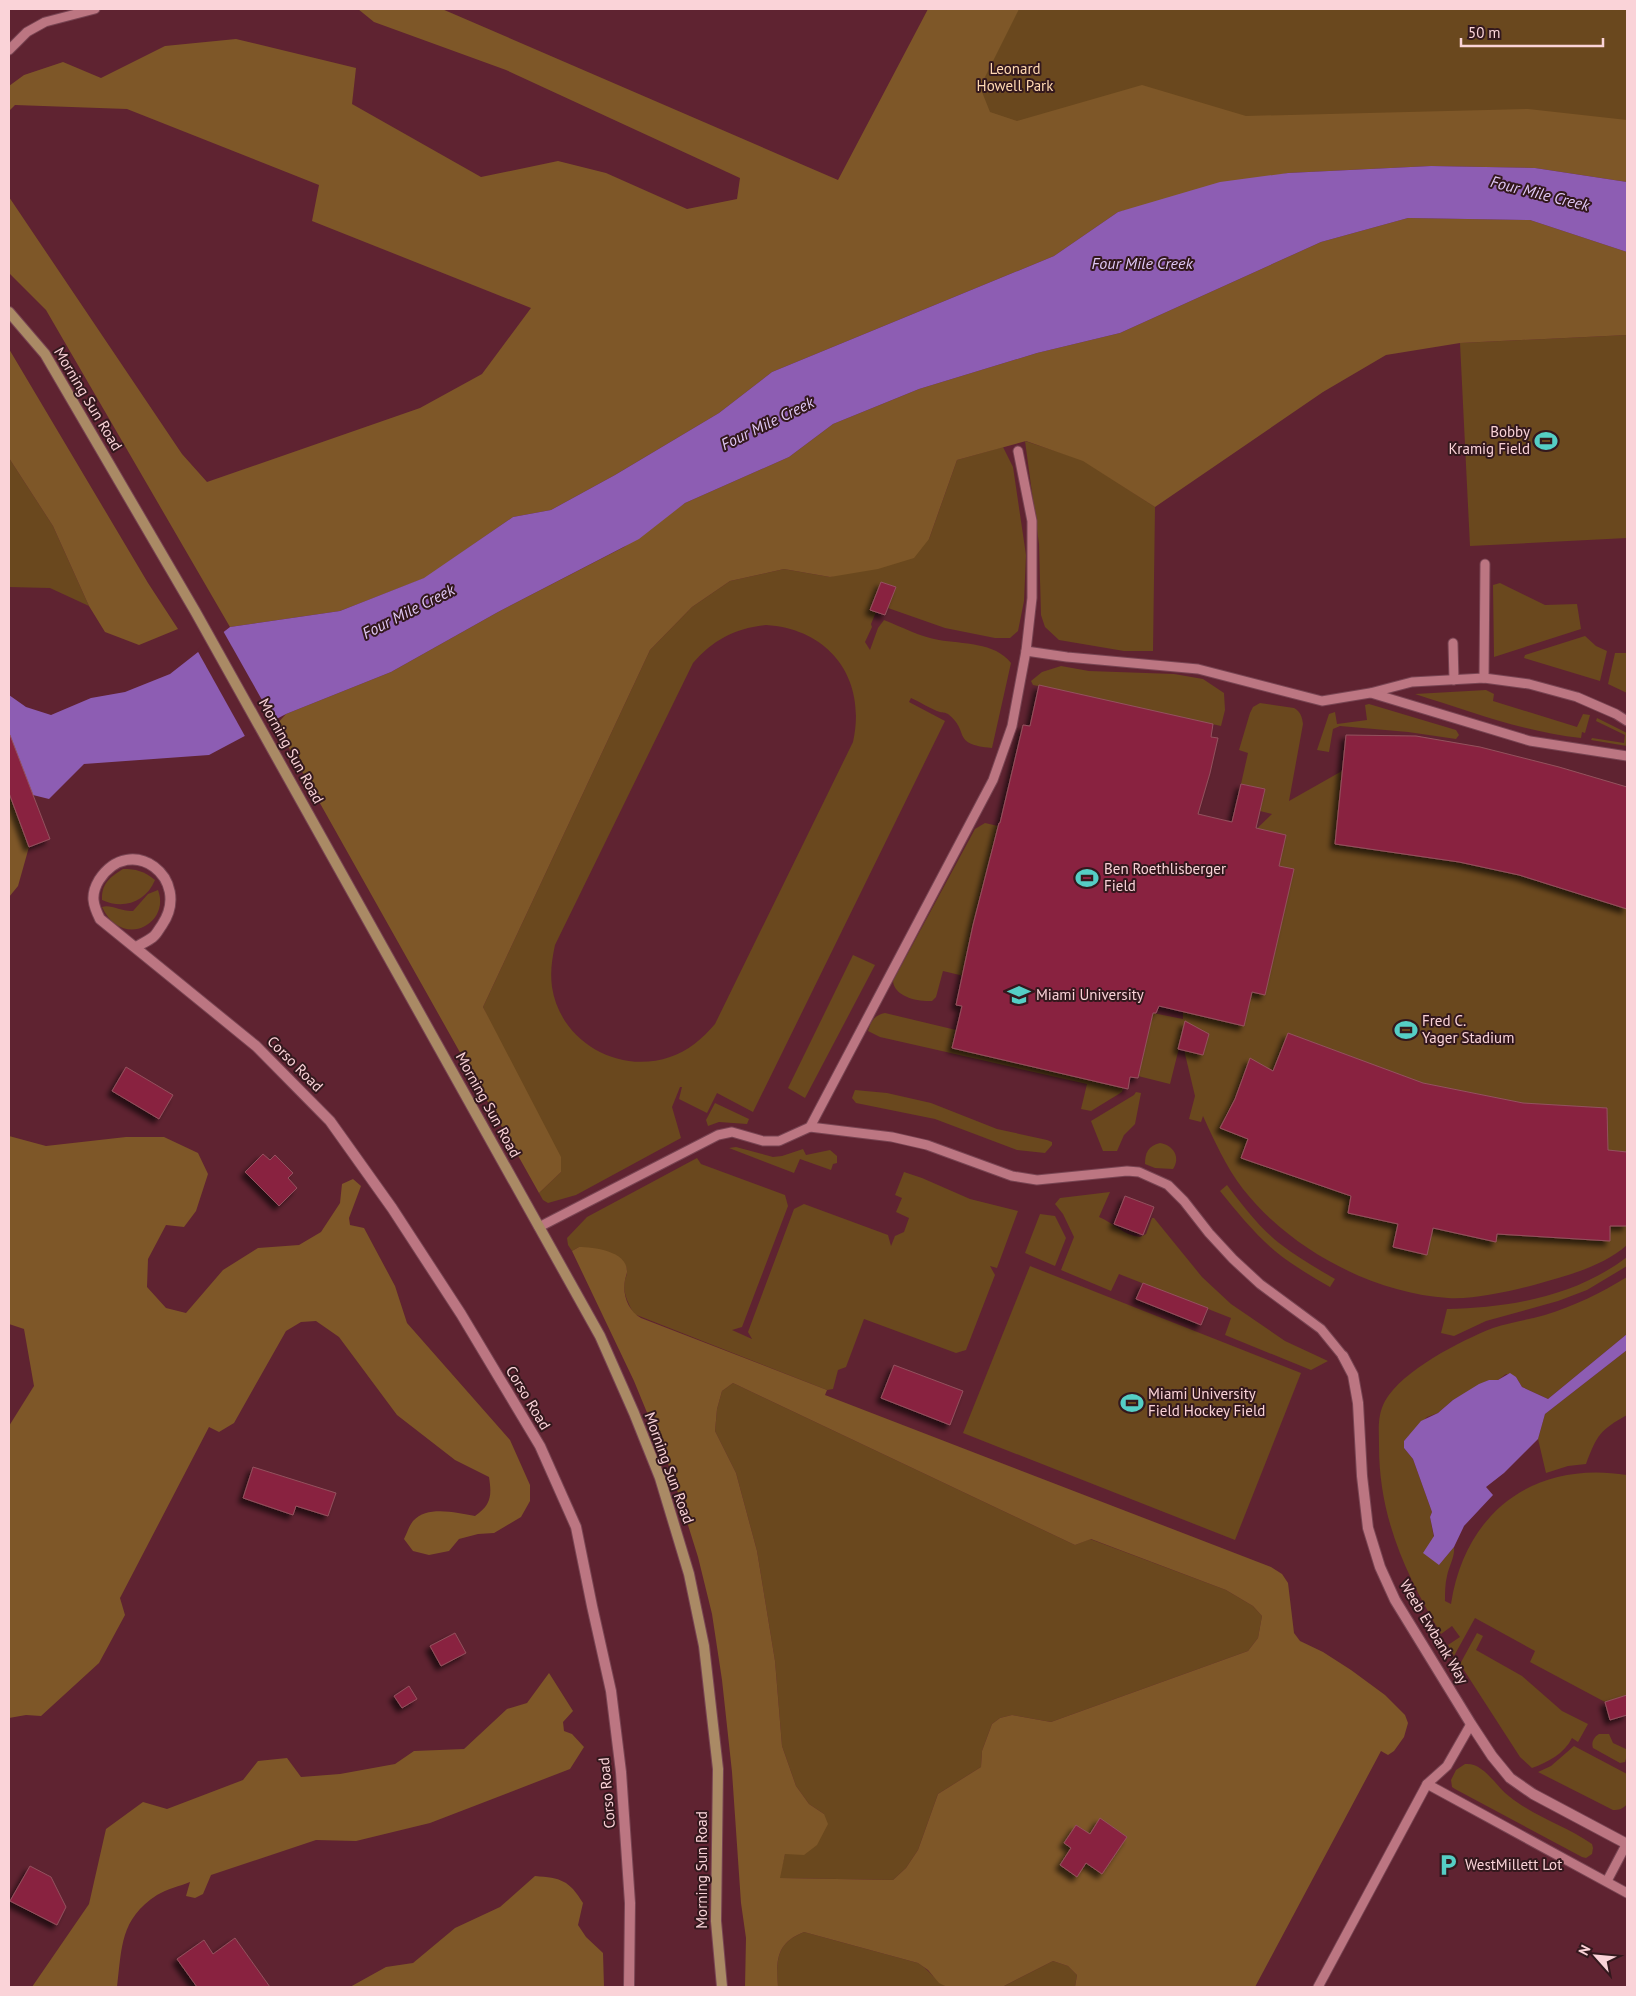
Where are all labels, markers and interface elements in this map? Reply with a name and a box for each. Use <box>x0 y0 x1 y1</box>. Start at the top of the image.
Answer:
scale bar <box>1461 15 1604 47</box>
text: 50 m <box>1468 23 1501 42</box>
park label: Leonard Howell Park <box>977 59 1054 95</box>
water label: Four Mile Creek <box>1488 171 1592 215</box>
water label: Four Mile Creek <box>1091 253 1193 273</box>
street label: Morning Sun Road <box>50 343 127 454</box>
water label: Four Mile Creek <box>717 391 818 454</box>
place label: Bobby Kramig Field <box>1449 422 1530 458</box>
sports icon: Bobby Kramig Field <box>1533 428 1559 454</box>
water label: Four Mile Creek <box>358 579 458 643</box>
street label: Morning Sun Road <box>255 695 328 807</box>
place label: Ben Roethlisberger Field <box>1104 859 1226 895</box>
sports icon: Ben Roethlisberger Field <box>1074 865 1100 891</box>
school or university icon: Miami University <box>1006 982 1032 1008</box>
place label: Miami University <box>1036 985 1144 1004</box>
place label: Fred C. Yager Stadium <box>1422 1011 1514 1047</box>
sports icon: Fred C. Yager Stadium <box>1393 1017 1419 1043</box>
street label: Corso Road <box>263 1032 327 1096</box>
street label: Morning Sun Road <box>452 1049 525 1161</box>
street label: Corso Road <box>502 1362 555 1433</box>
place label: Miami University Field Hockey Field <box>1148 1384 1265 1420</box>
sports icon: Miami University Field Hockey Field <box>1119 1390 1145 1416</box>
street label: Morning Sun Road <box>640 1409 698 1526</box>
street label: Weeb Ewbank Way <box>1396 1576 1473 1687</box>
street label: Corso Road <box>594 1757 619 1829</box>
street label: Morning Sun Road <box>692 1811 711 1929</box>
parking icon: WestMillett Lot <box>1435 1852 1461 1878</box>
place label: WestMillett Lot <box>1465 1855 1562 1874</box>
north arrow <box>1571 1931 1621 1981</box>
text: N <box>1574 1942 1595 1958</box>

